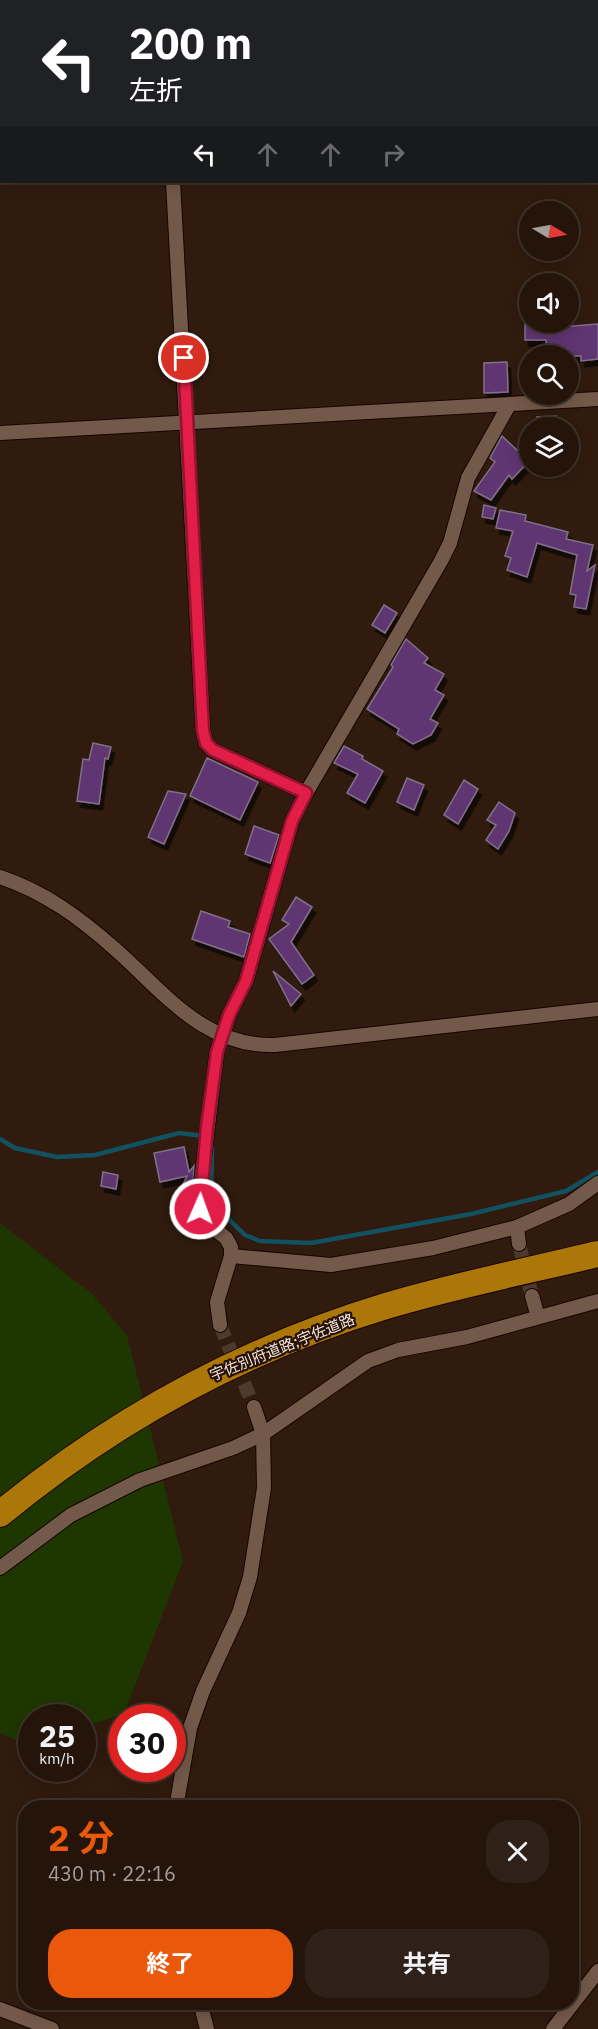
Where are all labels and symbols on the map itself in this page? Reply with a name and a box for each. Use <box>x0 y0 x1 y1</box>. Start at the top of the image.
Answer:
north arrow <box>519 201 579 261</box>
pin <box>158 332 209 383</box>
position arrow <box>168 1177 232 1241</box>
street label: 宇佐別府道路;宇佐道路 <box>207 1309 357 1385</box>
speed limit sign: 30 <box>108 1704 186 1782</box>

